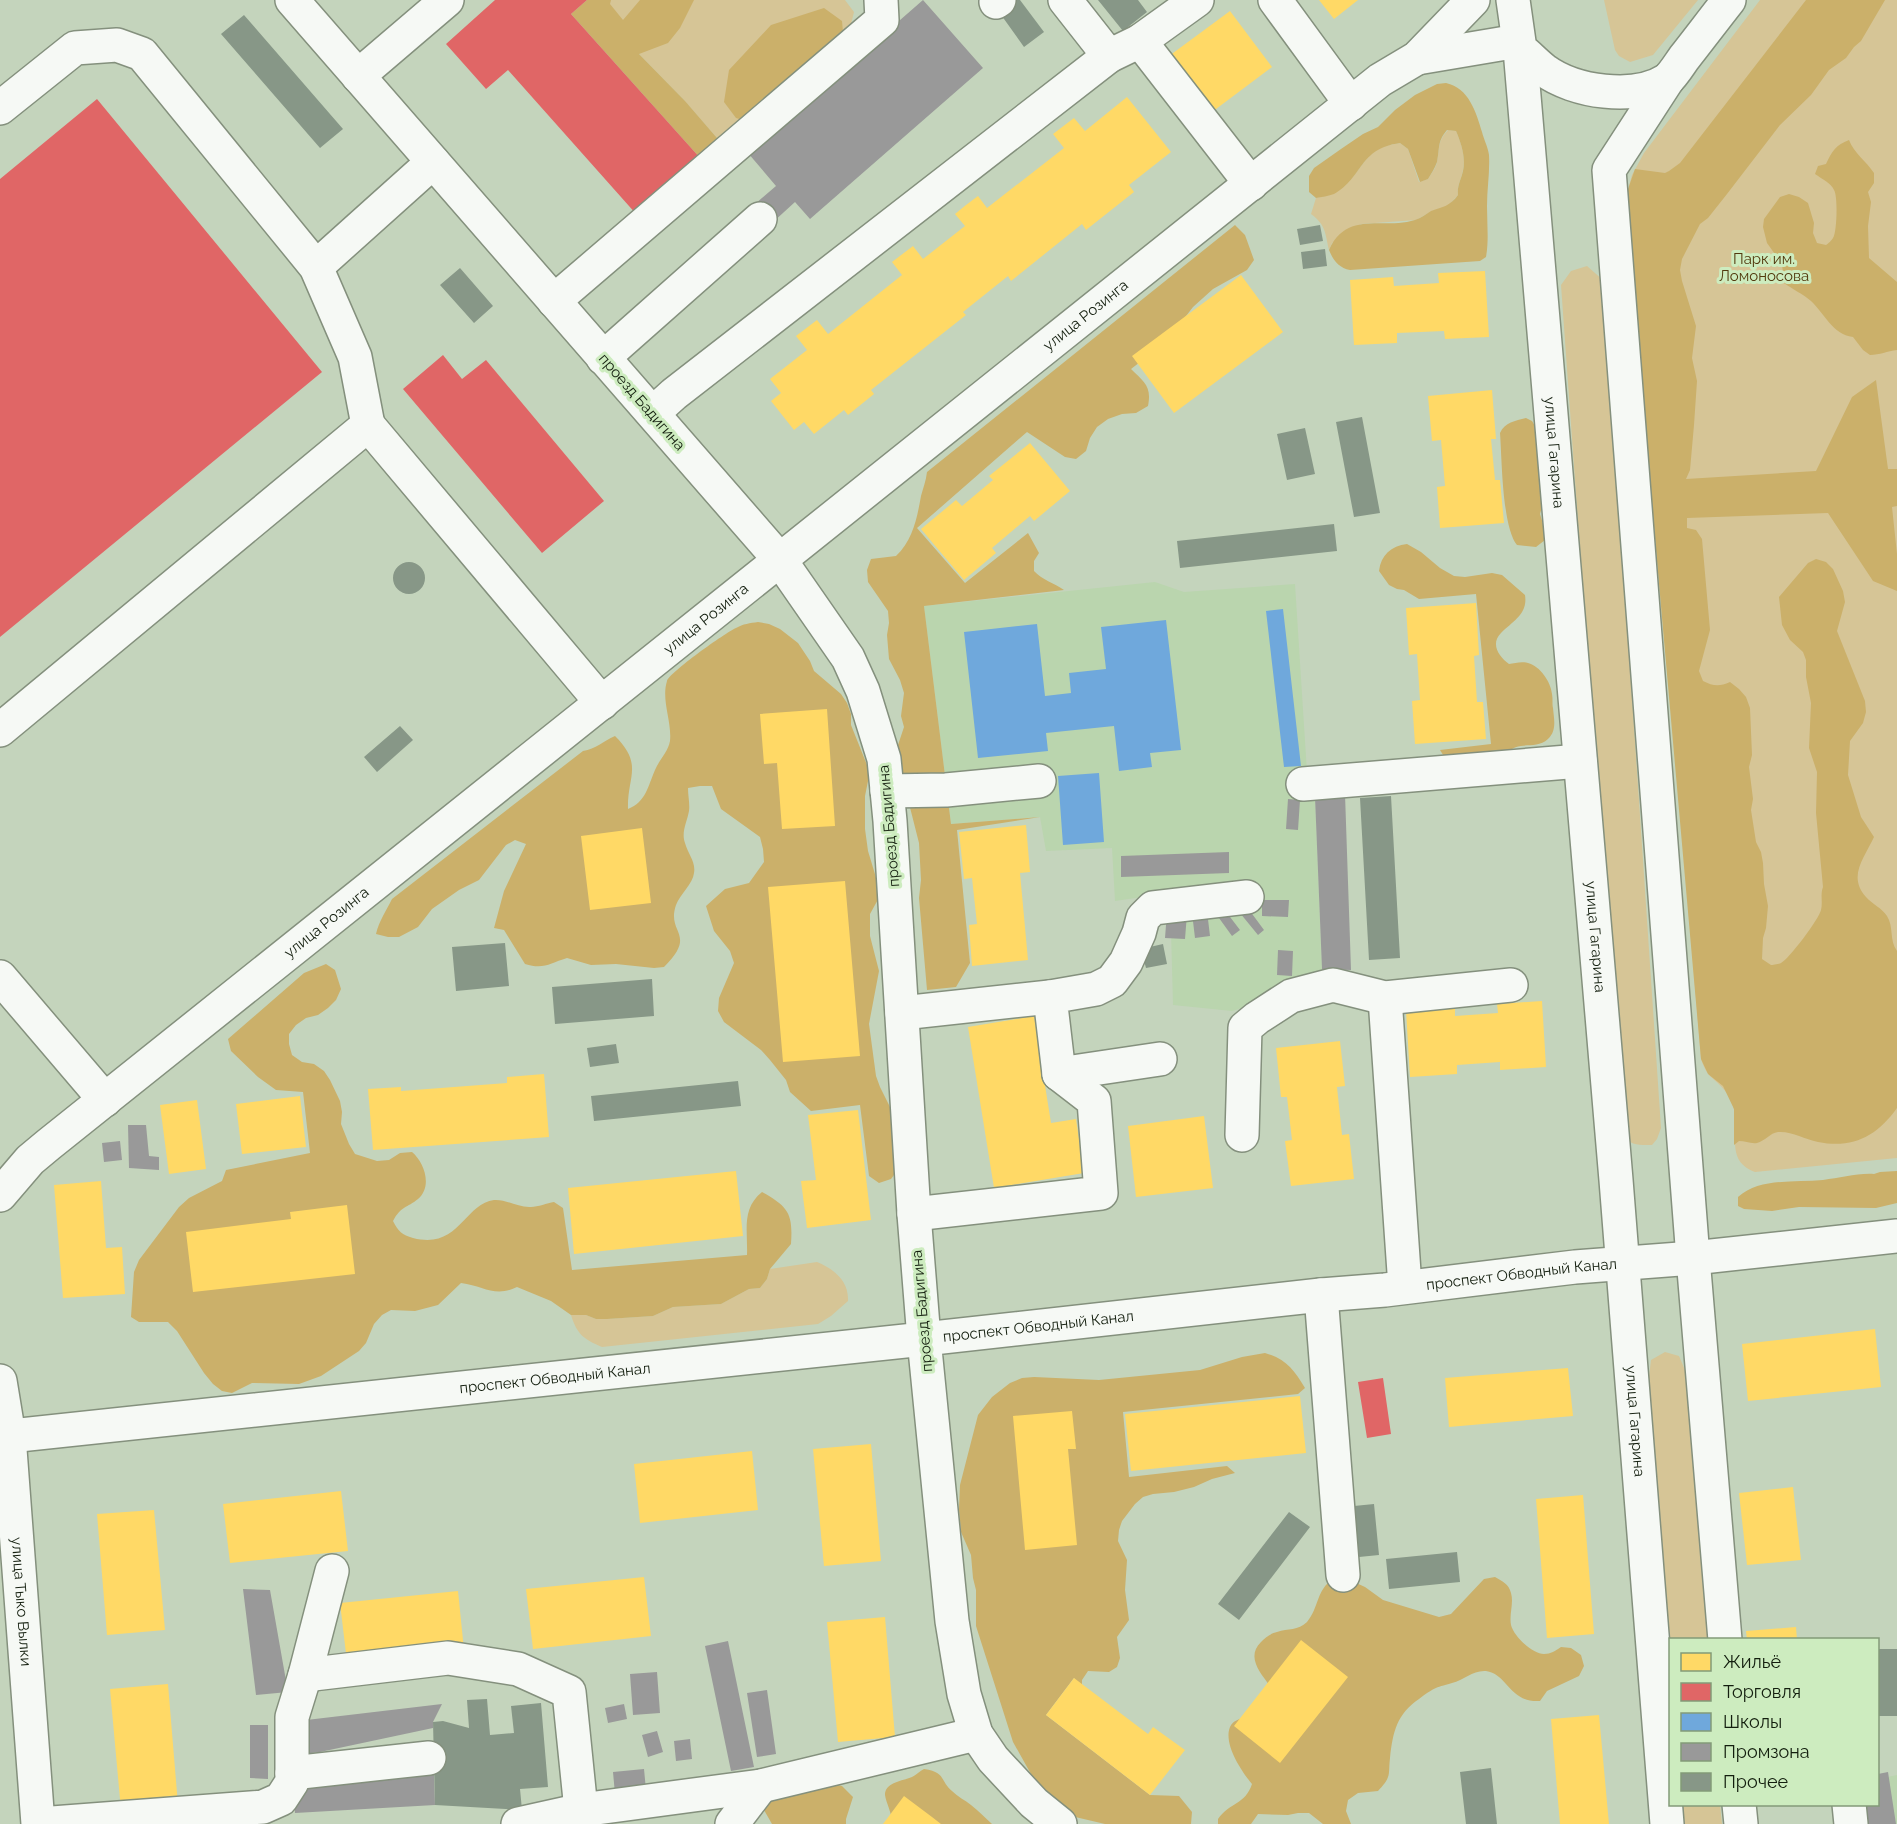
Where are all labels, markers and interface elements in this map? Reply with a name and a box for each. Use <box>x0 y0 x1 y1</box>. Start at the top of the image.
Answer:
park label: Парк им. Ломоносова <box>1719 250 1809 285</box>
street label: улица Розинга <box>1040 276 1132 355</box>
street label: проезд Бадигина <box>595 350 689 454</box>
street label: улица Гагарина <box>1541 396 1568 509</box>
street label: улица Розинга <box>660 580 752 658</box>
street label: проезд Бадигина <box>875 764 903 888</box>
street label: улица Гагарина <box>1582 880 1609 993</box>
street label: улица Розинга <box>280 883 372 962</box>
street label: проезд Бадигина <box>908 1249 936 1373</box>
street label: проспект Обводный Канал <box>1425 1255 1618 1294</box>
street label: проспект Обводный Канал <box>942 1307 1135 1346</box>
street label: проспект Обводный Канал <box>458 1359 651 1397</box>
street label: улица Гагарина <box>1622 1365 1648 1478</box>
street label: улица Тыко Вылки <box>8 1537 35 1667</box>
legend <box>1669 1638 1879 1806</box>
text: Жильё <box>1723 1651 1781 1672</box>
text: Торговля <box>1723 1681 1801 1702</box>
text: Школы <box>1723 1711 1782 1732</box>
text: Промзона <box>1723 1741 1810 1762</box>
text: Прочее <box>1723 1771 1789 1792</box>

